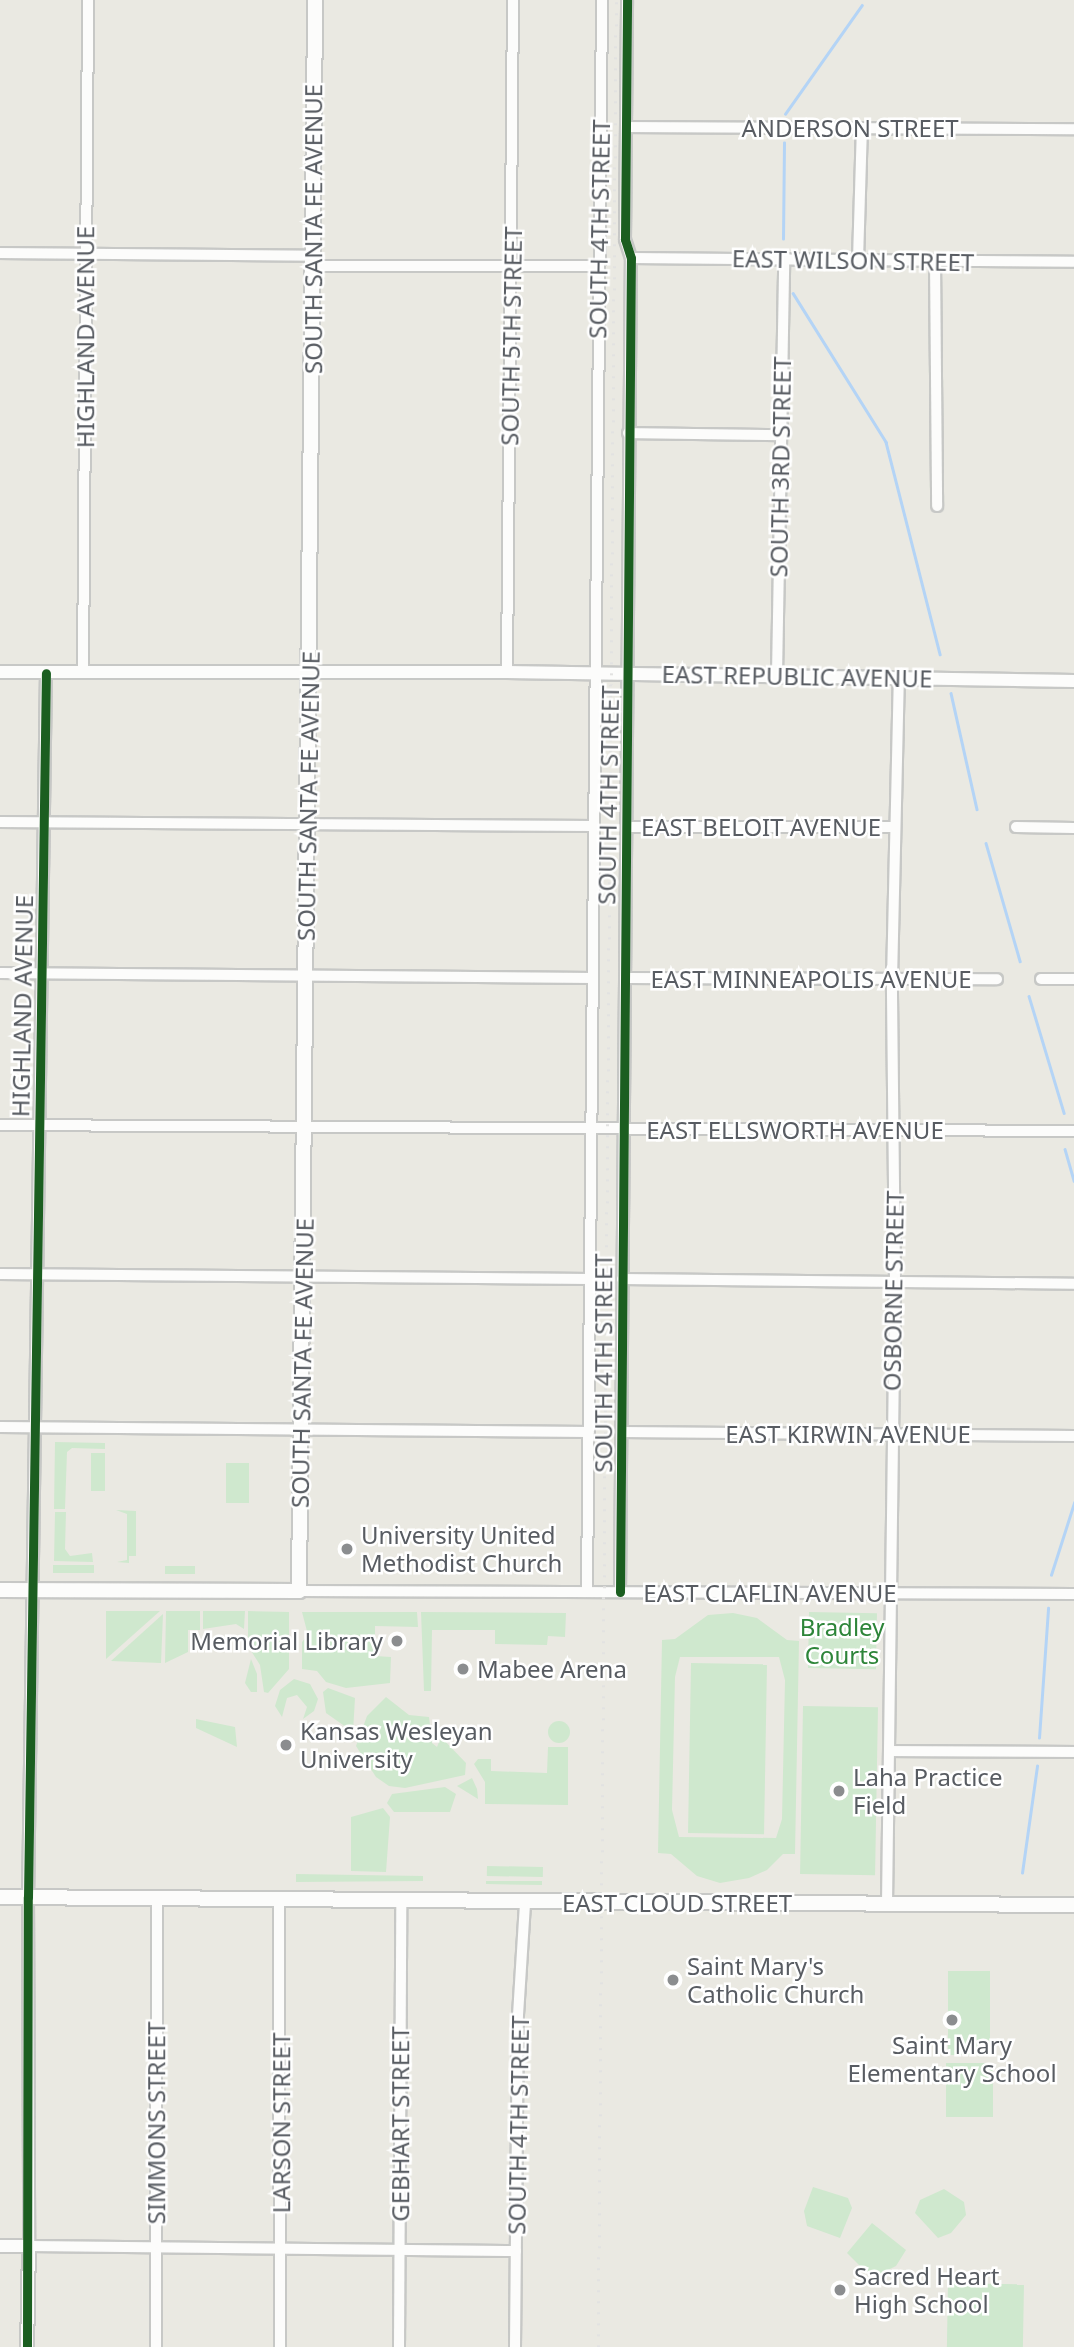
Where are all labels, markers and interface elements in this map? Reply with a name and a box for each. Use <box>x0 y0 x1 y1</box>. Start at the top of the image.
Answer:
street label: SOUTH SANTA FE AVENUE <box>299 84 327 374</box>
street label: ANDERSON STREET <box>741 114 959 142</box>
street label: SOUTH 4TH STREET <box>583 119 615 339</box>
street label: HIGHLAND AVENUE <box>71 226 99 448</box>
street label: SOUTH 5TH STREET <box>495 226 527 446</box>
street label: EAST WILSON STREET <box>732 243 974 277</box>
street label: SOUTH 3RD STREET <box>764 356 796 578</box>
street label: SOUTH SANTA FE AVENUE <box>291 651 325 941</box>
street label: EAST REPUBLIC AVENUE <box>661 659 933 693</box>
street label: SOUTH 4TH STREET <box>592 685 624 905</box>
street label: EAST BELOIT AVENUE <box>641 813 881 841</box>
street label: HIGHLAND AVENUE <box>6 895 38 1117</box>
street label: EAST MINNEAPOLIS AVENUE <box>650 965 972 993</box>
street label: EAST ELLSWORTH AVENUE <box>646 1116 944 1144</box>
street label: OSBORNE STREET <box>877 1191 909 1391</box>
street label: SOUTH SANTA FE AVENUE <box>285 1218 319 1508</box>
street label: SOUTH 4TH STREET <box>589 1253 617 1473</box>
street label: EAST KIRWIN AVENUE <box>725 1420 971 1448</box>
place label: University United Methodist Church <box>361 1521 562 1577</box>
marker: University United Methodist Church <box>339 1541 355 1557</box>
street label: EAST CLAFLIN AVENUE <box>643 1579 897 1607</box>
park label: Bradley Courts <box>800 1613 884 1669</box>
place label: Memorial Library <box>190 1627 383 1655</box>
marker: Memorial Library <box>389 1633 405 1649</box>
place label: Mabee Arena <box>477 1655 627 1683</box>
marker: Mabee Arena <box>455 1661 471 1677</box>
place label: Kansas Wesleyan University <box>300 1717 493 1773</box>
marker: Kansas Wesleyan University <box>278 1737 294 1753</box>
place label: Laha Practice Field <box>853 1763 1002 1819</box>
marker: Laha Practice Field <box>831 1783 847 1799</box>
street label: EAST CLOUD STREET <box>562 1889 792 1917</box>
place label: Saint Mary's Catholic Church <box>687 1952 864 2008</box>
marker: Saint Mary's Catholic Church <box>665 1972 681 1988</box>
marker: Saint Mary Elementary School <box>944 2012 960 2028</box>
street label: SOUTH 4TH STREET <box>502 2015 534 2235</box>
street label: SIMMONS STREET <box>142 2022 170 2224</box>
street label: GEBHART STREET <box>386 2026 414 2222</box>
place label: Saint Mary Elementary School <box>847 2031 1057 2087</box>
street label: LARSON STREET <box>267 2033 295 2213</box>
place label: Sacred Heart High School <box>854 2262 999 2318</box>
marker: Sacred Heart High School <box>832 2282 848 2298</box>

